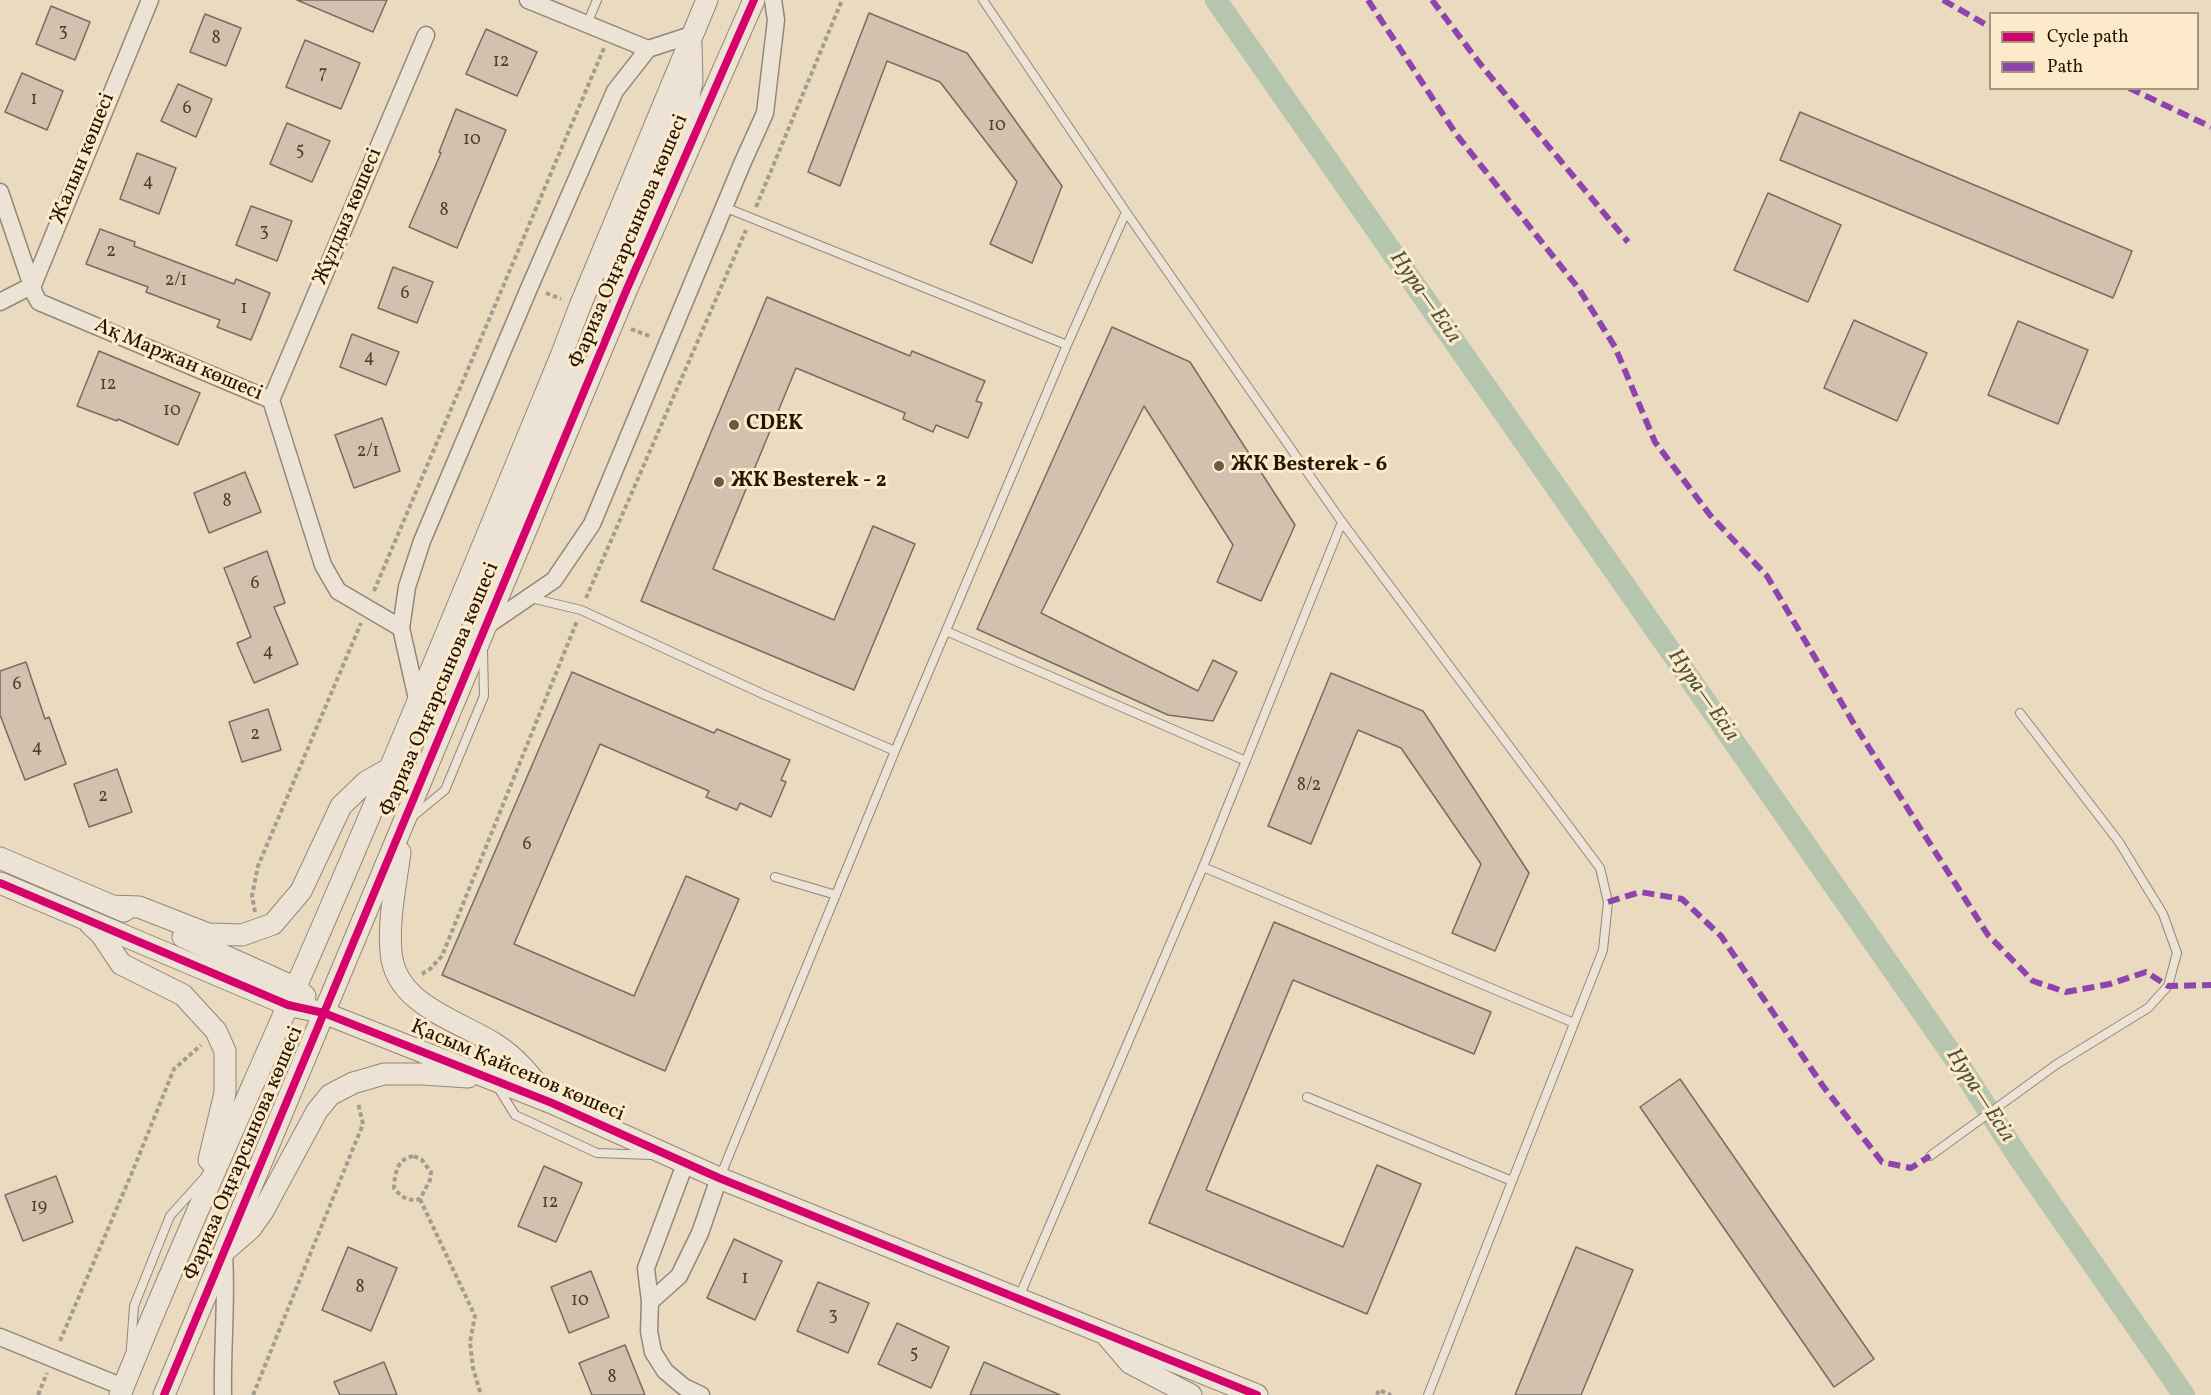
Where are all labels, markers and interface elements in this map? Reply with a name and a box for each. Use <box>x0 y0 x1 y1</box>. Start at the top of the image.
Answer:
legend <box>1989 12 2199 90</box>
house number: 3 <box>58 22 68 44</box>
text: Cycle path <box>2047 25 2129 50</box>
house number: 8 <box>211 29 221 51</box>
house number: 12 <box>493 52 509 74</box>
text: Path <box>2047 55 2083 80</box>
house number: 7 <box>319 64 327 86</box>
house number: 1 <box>31 90 37 112</box>
street label: Жалын көшесі <box>46 90 122 228</box>
house number: 6 <box>182 99 192 121</box>
street label: Фариза Оңғарсынова көшесі <box>565 111 695 373</box>
house number: 10 <box>988 116 1006 138</box>
house number: 10 <box>463 130 481 152</box>
house number: 5 <box>296 141 304 163</box>
street label: Жұлдыз көшесі <box>309 145 389 289</box>
house number: 4 <box>143 172 153 194</box>
house number: 8 <box>439 201 449 223</box>
house number: 3 <box>259 222 269 244</box>
house number: 2 <box>106 242 116 264</box>
water label: Нура—Есіл <box>1383 247 1465 349</box>
house number: 2/1 <box>165 271 187 293</box>
house number: 6 <box>400 284 410 306</box>
house number: 1 <box>241 299 247 321</box>
street label: Ақ Маржан көшесі <box>90 314 266 408</box>
house number: 4 <box>364 348 374 370</box>
house number: 12 <box>100 375 116 397</box>
house number: 10 <box>163 401 181 423</box>
place label: CDEK <box>746 412 803 438</box>
marker: CDEK <box>727 418 741 432</box>
house number: 2/1 <box>357 442 379 464</box>
place label: ЖК Besterek - 6 <box>1231 453 1387 479</box>
marker: ЖК Besterek - 6 <box>1212 459 1226 473</box>
place label: ЖК Besterek - 2 <box>731 469 887 495</box>
marker: ЖК Besterek - 2 <box>712 475 726 489</box>
house number: 8 <box>222 492 232 514</box>
street label: Фариза Оңғарсынова көшесі <box>376 559 506 821</box>
house number: 6 <box>250 574 260 596</box>
house number: 4 <box>263 642 273 664</box>
water label: Нура—Есіл <box>1661 645 1743 747</box>
house number: 6 <box>12 675 22 697</box>
house number: 2 <box>250 725 260 747</box>
house number: 4 <box>32 738 42 760</box>
house number: 8/2 <box>1297 776 1321 798</box>
house number: 2 <box>98 787 108 809</box>
house number: 6 <box>522 835 532 857</box>
street label: Қасым Қайсенов көшесі <box>406 1015 628 1129</box>
street label: Фариза Оңғарсынова көшесі <box>180 1023 310 1285</box>
water label: Нура—Есіл <box>1939 1044 2019 1148</box>
house number: 12 <box>542 1193 558 1215</box>
house number: 19 <box>31 1197 47 1219</box>
house number: 1 <box>742 1269 748 1291</box>
house number: 8 <box>355 1278 365 1300</box>
house number: 10 <box>571 1291 589 1313</box>
house number: 3 <box>828 1306 838 1328</box>
house number: 5 <box>910 1344 918 1366</box>
house number: 8 <box>607 1368 617 1390</box>

